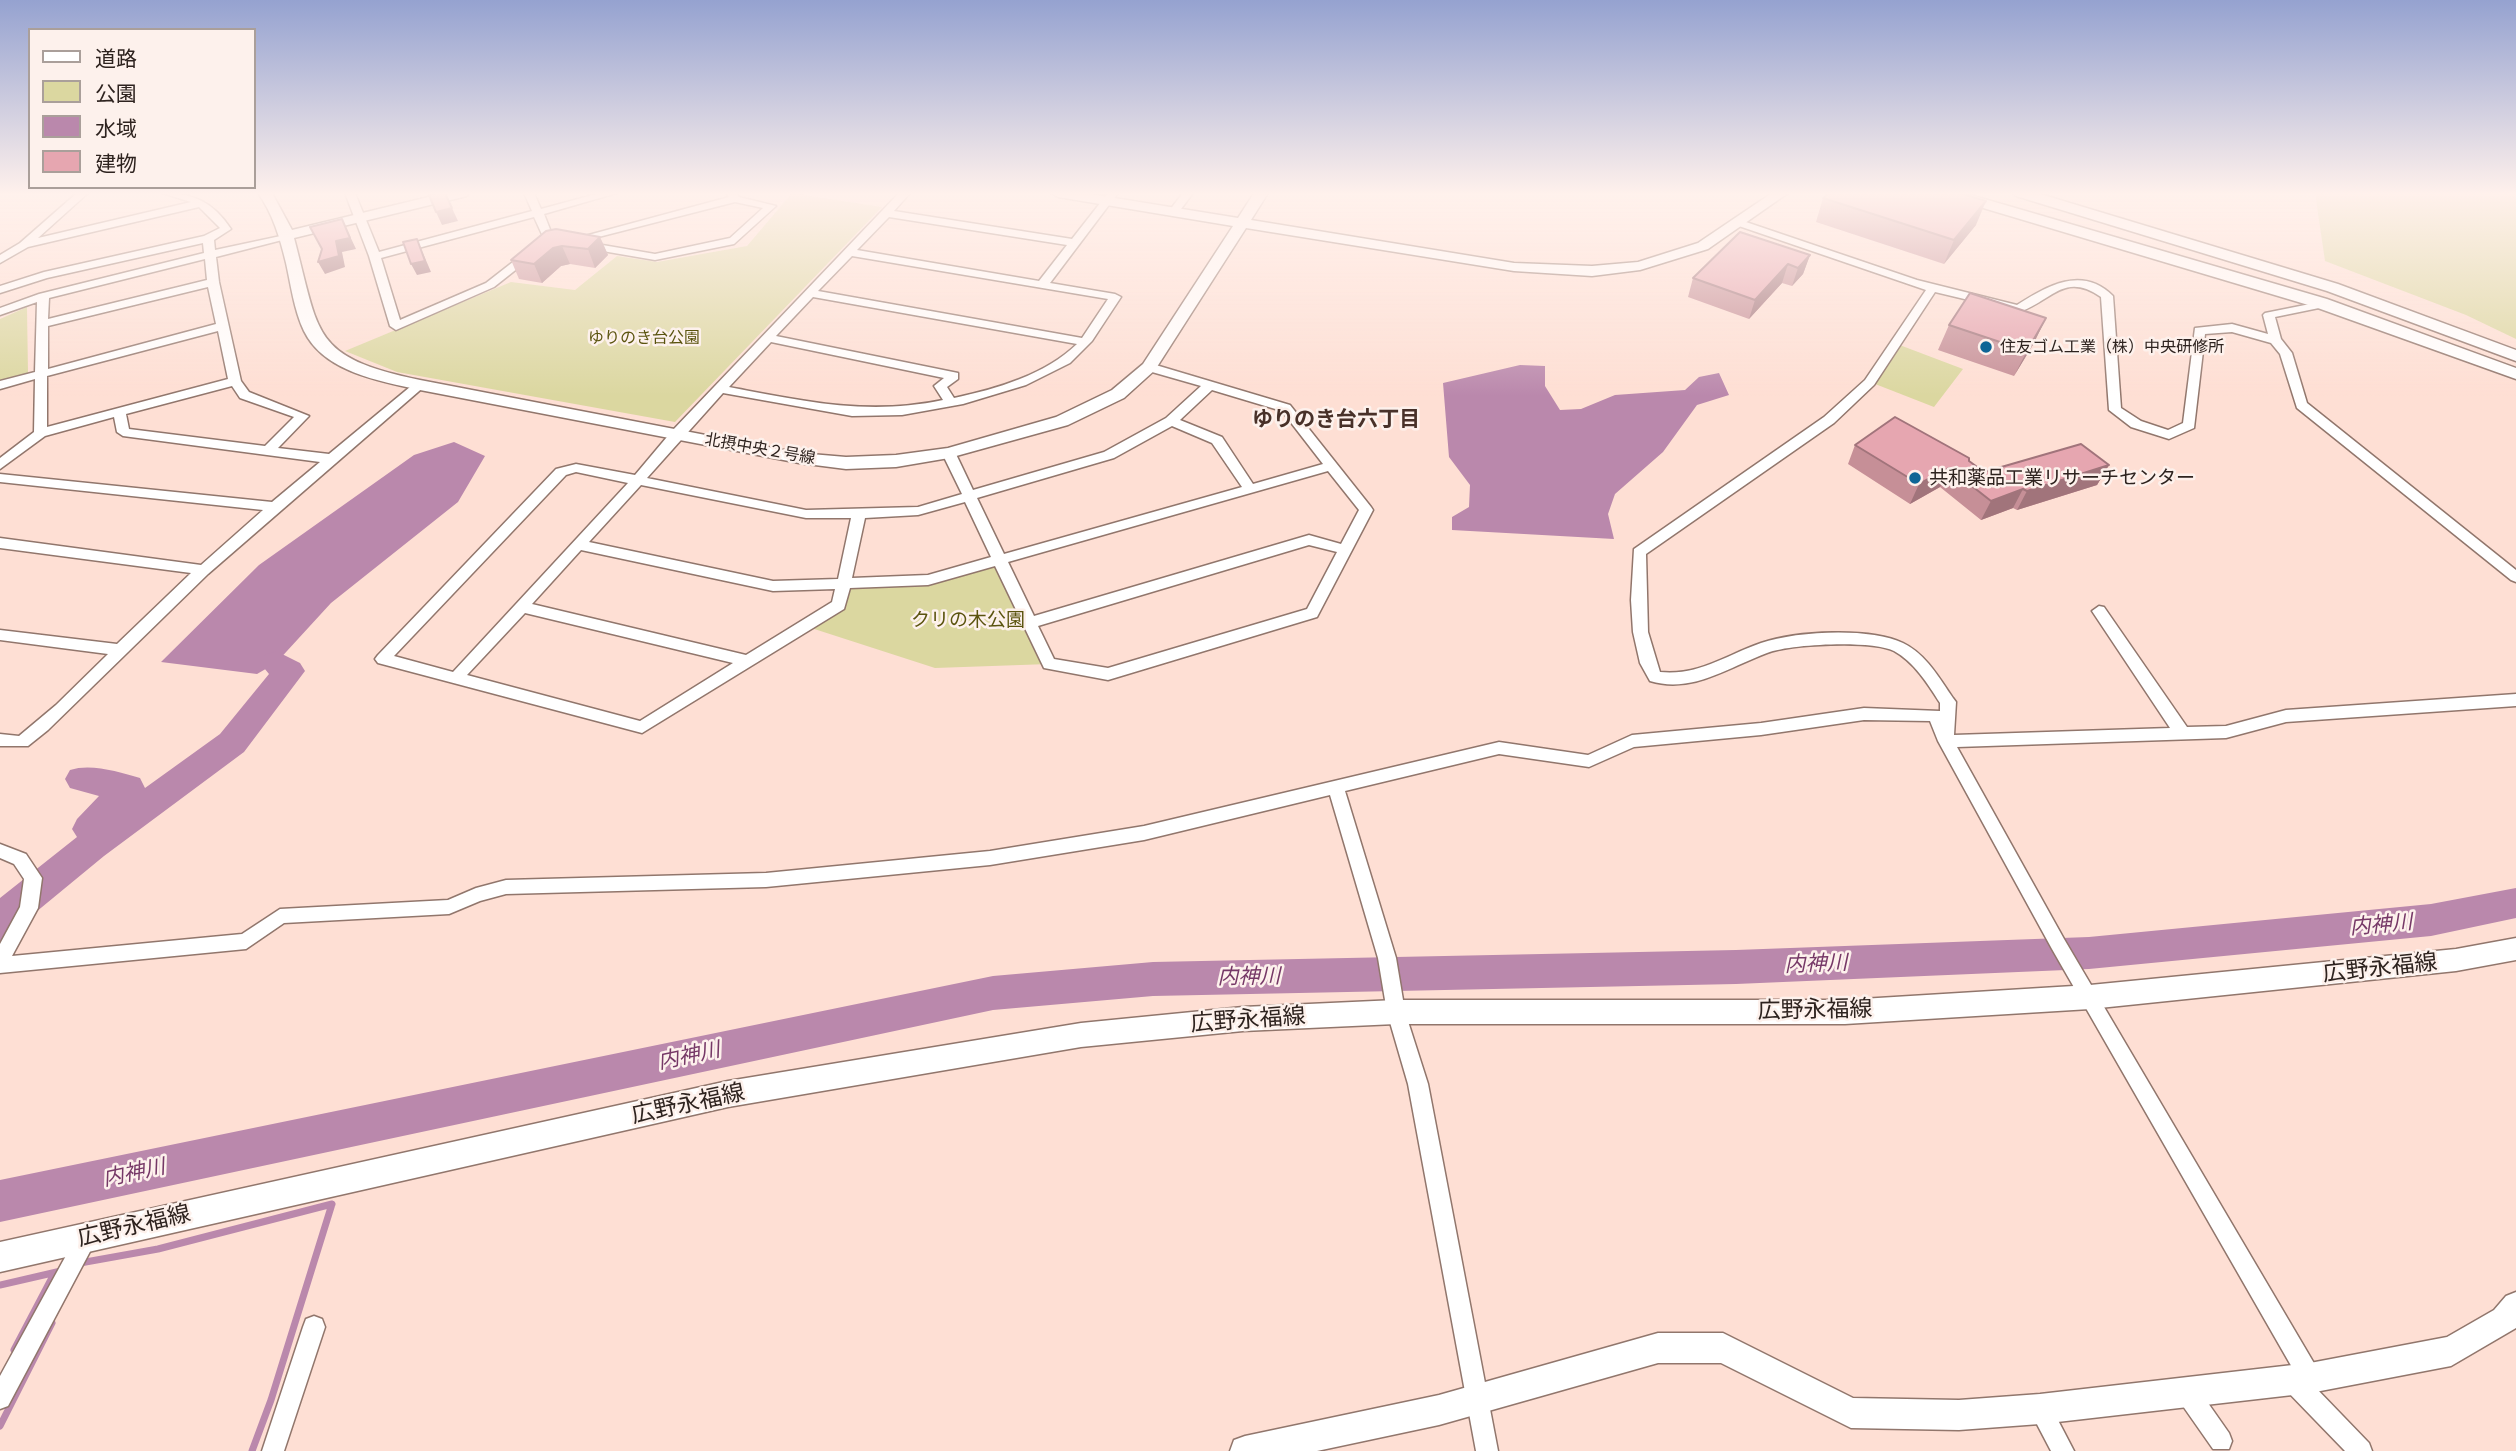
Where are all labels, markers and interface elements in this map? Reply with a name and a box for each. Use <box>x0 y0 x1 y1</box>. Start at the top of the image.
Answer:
legend <box>28 28 256 189</box>
text: 道路 <box>95 46 137 71</box>
text: 公園 <box>95 81 137 106</box>
text: 水域 <box>95 116 137 141</box>
text: 建物 <box>95 151 137 176</box>
park label: ゆりのき台公園 <box>588 328 700 348</box>
place label: 住友ゴム工業（株）中央研修所 <box>2000 337 2224 357</box>
marker: 住友ゴム工業（株）中央研修所 <box>1978 339 1994 355</box>
district label: ゆりのき台六丁目 <box>1252 407 1420 433</box>
street label: 北摂中央２号線 <box>703 430 817 468</box>
place label: 共和薬品工業リサーチセンター <box>1929 467 2195 489</box>
marker: 共和薬品工業リサーチセンター <box>1907 470 1923 486</box>
park label: クリの木公園 <box>911 609 1025 631</box>
water label: 内神川 <box>2349 910 2413 940</box>
street label: 広野永福線 <box>2321 948 2439 988</box>
water label: 内神川 <box>1784 950 1848 978</box>
water label: 内神川 <box>1217 964 1281 990</box>
street label: 広野永福線 <box>1757 995 1873 1025</box>
street label: 広野永福線 <box>1190 1002 1306 1038</box>
water label: 内神川 <box>656 1037 722 1075</box>
street label: 広野永福線 <box>629 1079 747 1129</box>
water label: 内神川 <box>101 1154 167 1192</box>
street label: 広野永福線 <box>75 1200 193 1252</box>

